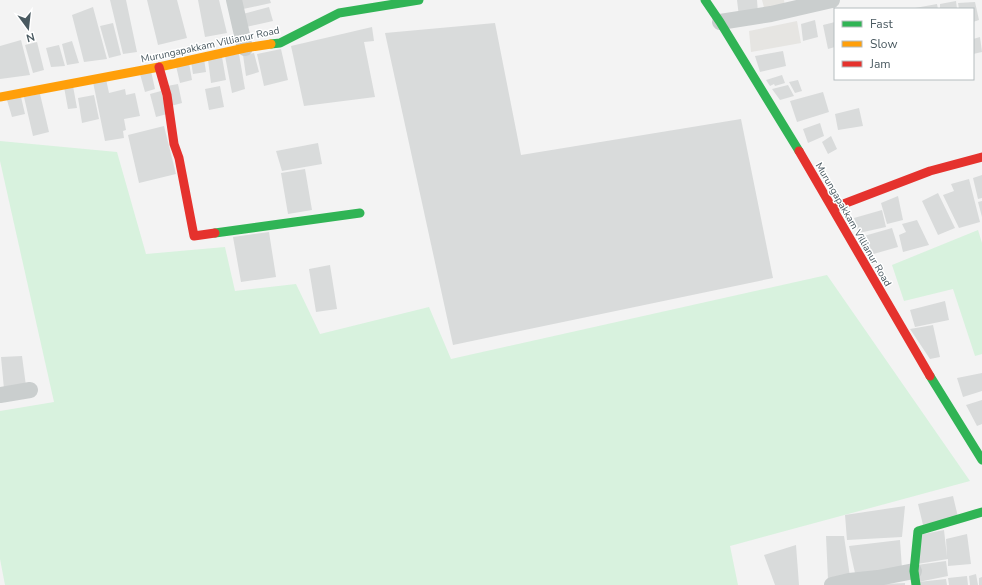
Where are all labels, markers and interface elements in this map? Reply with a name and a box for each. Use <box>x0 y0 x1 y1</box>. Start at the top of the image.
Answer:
north arrow <box>8 8 48 48</box>
legend <box>834 8 974 80</box>
text: Fast <box>870 16 893 32</box>
street label: Murungapakkam Villianur Road <box>140 23 281 66</box>
text: N <box>25 29 36 45</box>
text: Slow <box>870 36 898 52</box>
text: Jam <box>869 56 891 72</box>
street label: Murungapakkam Villianur Road <box>812 160 895 289</box>

